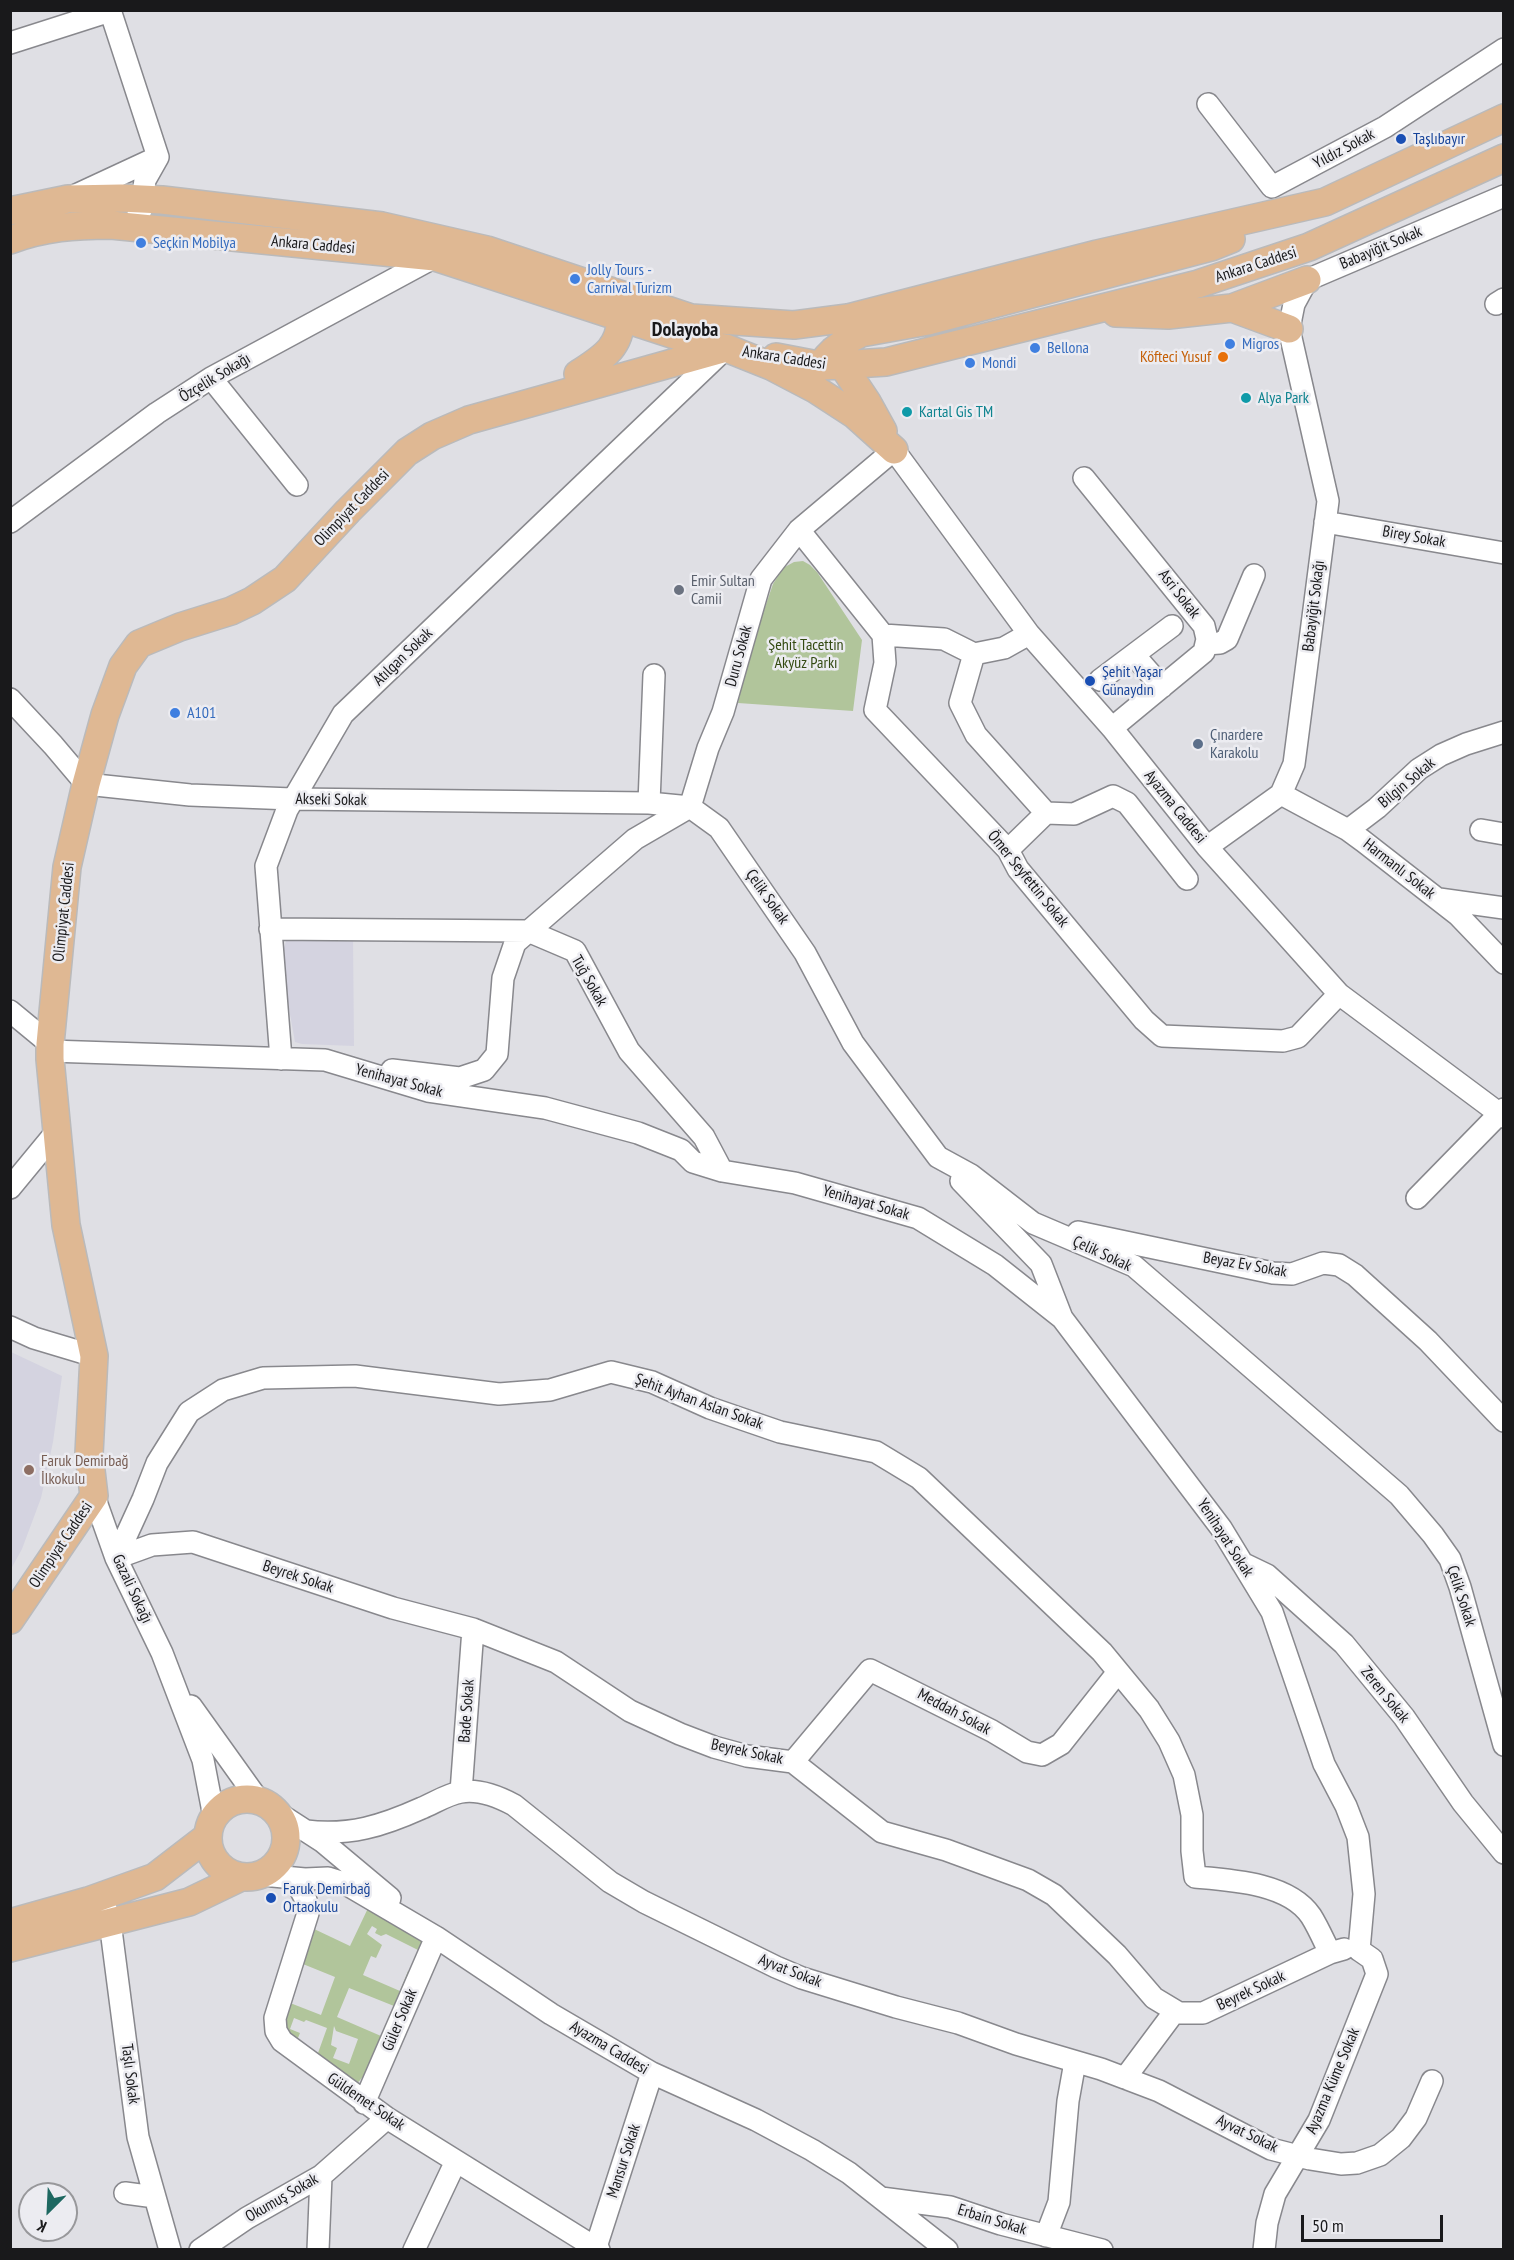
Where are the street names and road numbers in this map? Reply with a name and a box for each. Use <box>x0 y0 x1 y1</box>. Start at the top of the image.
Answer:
street label: Yıldız Sokak <box>1310 125 1378 173</box>
street label: Babayiğit Sokak <box>1337 222 1425 274</box>
street label: Ankara Caddesi <box>270 232 356 258</box>
street label: Ankara Caddesi <box>1213 243 1299 287</box>
street label: Ankara Caddesi <box>741 342 827 374</box>
street label: Özçelik Sokağı <box>176 349 254 407</box>
street label: Olimpiyat Caddesi <box>310 465 394 551</box>
street label: Birey Sokak <box>1381 522 1447 552</box>
street label: Babayiğit Sokağı <box>1299 559 1329 653</box>
street label: Asri Sokak <box>1154 566 1204 622</box>
street label: Duru Sokak <box>722 623 756 689</box>
street label: Atılgan Sokak <box>369 624 437 690</box>
street label: Bilgin Sokak <box>1375 754 1439 812</box>
street label: Ayazma Caddesi <box>1140 767 1210 847</box>
street label: Akseki Sokak <box>295 790 367 810</box>
street label: Ömer Seyfettin Sokak <box>983 827 1073 931</box>
street label: Harmanlı Sokak <box>1359 835 1439 903</box>
street label: Olimpiyat Caddesi <box>49 861 79 963</box>
street label: Çelik Sokak <box>741 866 793 928</box>
street label: Tuğ Sokak <box>567 952 611 1010</box>
street label: Yenihayat Sokak <box>353 1060 445 1102</box>
street label: Yenihayat Sokak <box>820 1181 912 1225</box>
street label: Çelik Sokak <box>1069 1232 1135 1276</box>
street label: Beyaz Ev Sokak <box>1202 1248 1288 1282</box>
street label: Şehit Ayhan Aslan Sokak <box>632 1370 766 1434</box>
street label: Yenihayat Sokak <box>1193 1495 1257 1581</box>
street label: Olimpiyat Caddesi <box>25 1498 97 1592</box>
street label: Gazali Sokağı <box>108 1552 156 1626</box>
street label: Beyrek Sokak <box>260 1557 336 1597</box>
street label: Çelik Sokak <box>1442 1563 1480 1629</box>
street label: Zeren Sokak <box>1356 1663 1414 1727</box>
street label: Bade Sokak <box>455 1679 479 1743</box>
street label: Meddah Sokak <box>914 1685 994 1739</box>
street label: Beyrek Sokak <box>709 1735 785 1769</box>
street label: Ayvat Sokak <box>756 1950 824 1992</box>
street label: Beyrek Sokak <box>1214 1967 1288 2015</box>
street label: Güler Sokak <box>378 1986 422 2054</box>
street label: Ayazma Caddesi <box>566 2017 652 2079</box>
street label: Ayazma Küme Sokak <box>1302 2025 1364 2137</box>
street label: Taşlı Sokak <box>117 2043 143 2105</box>
street label: Güldemet Sokak <box>324 2069 408 2135</box>
street label: Ayvat Sokak <box>1213 2111 1281 2157</box>
street label: Mansur Sokak <box>603 2122 645 2200</box>
street label: Okumuş Sokak <box>242 2170 322 2226</box>
street label: Erbain Sokak <box>955 2200 1029 2240</box>

